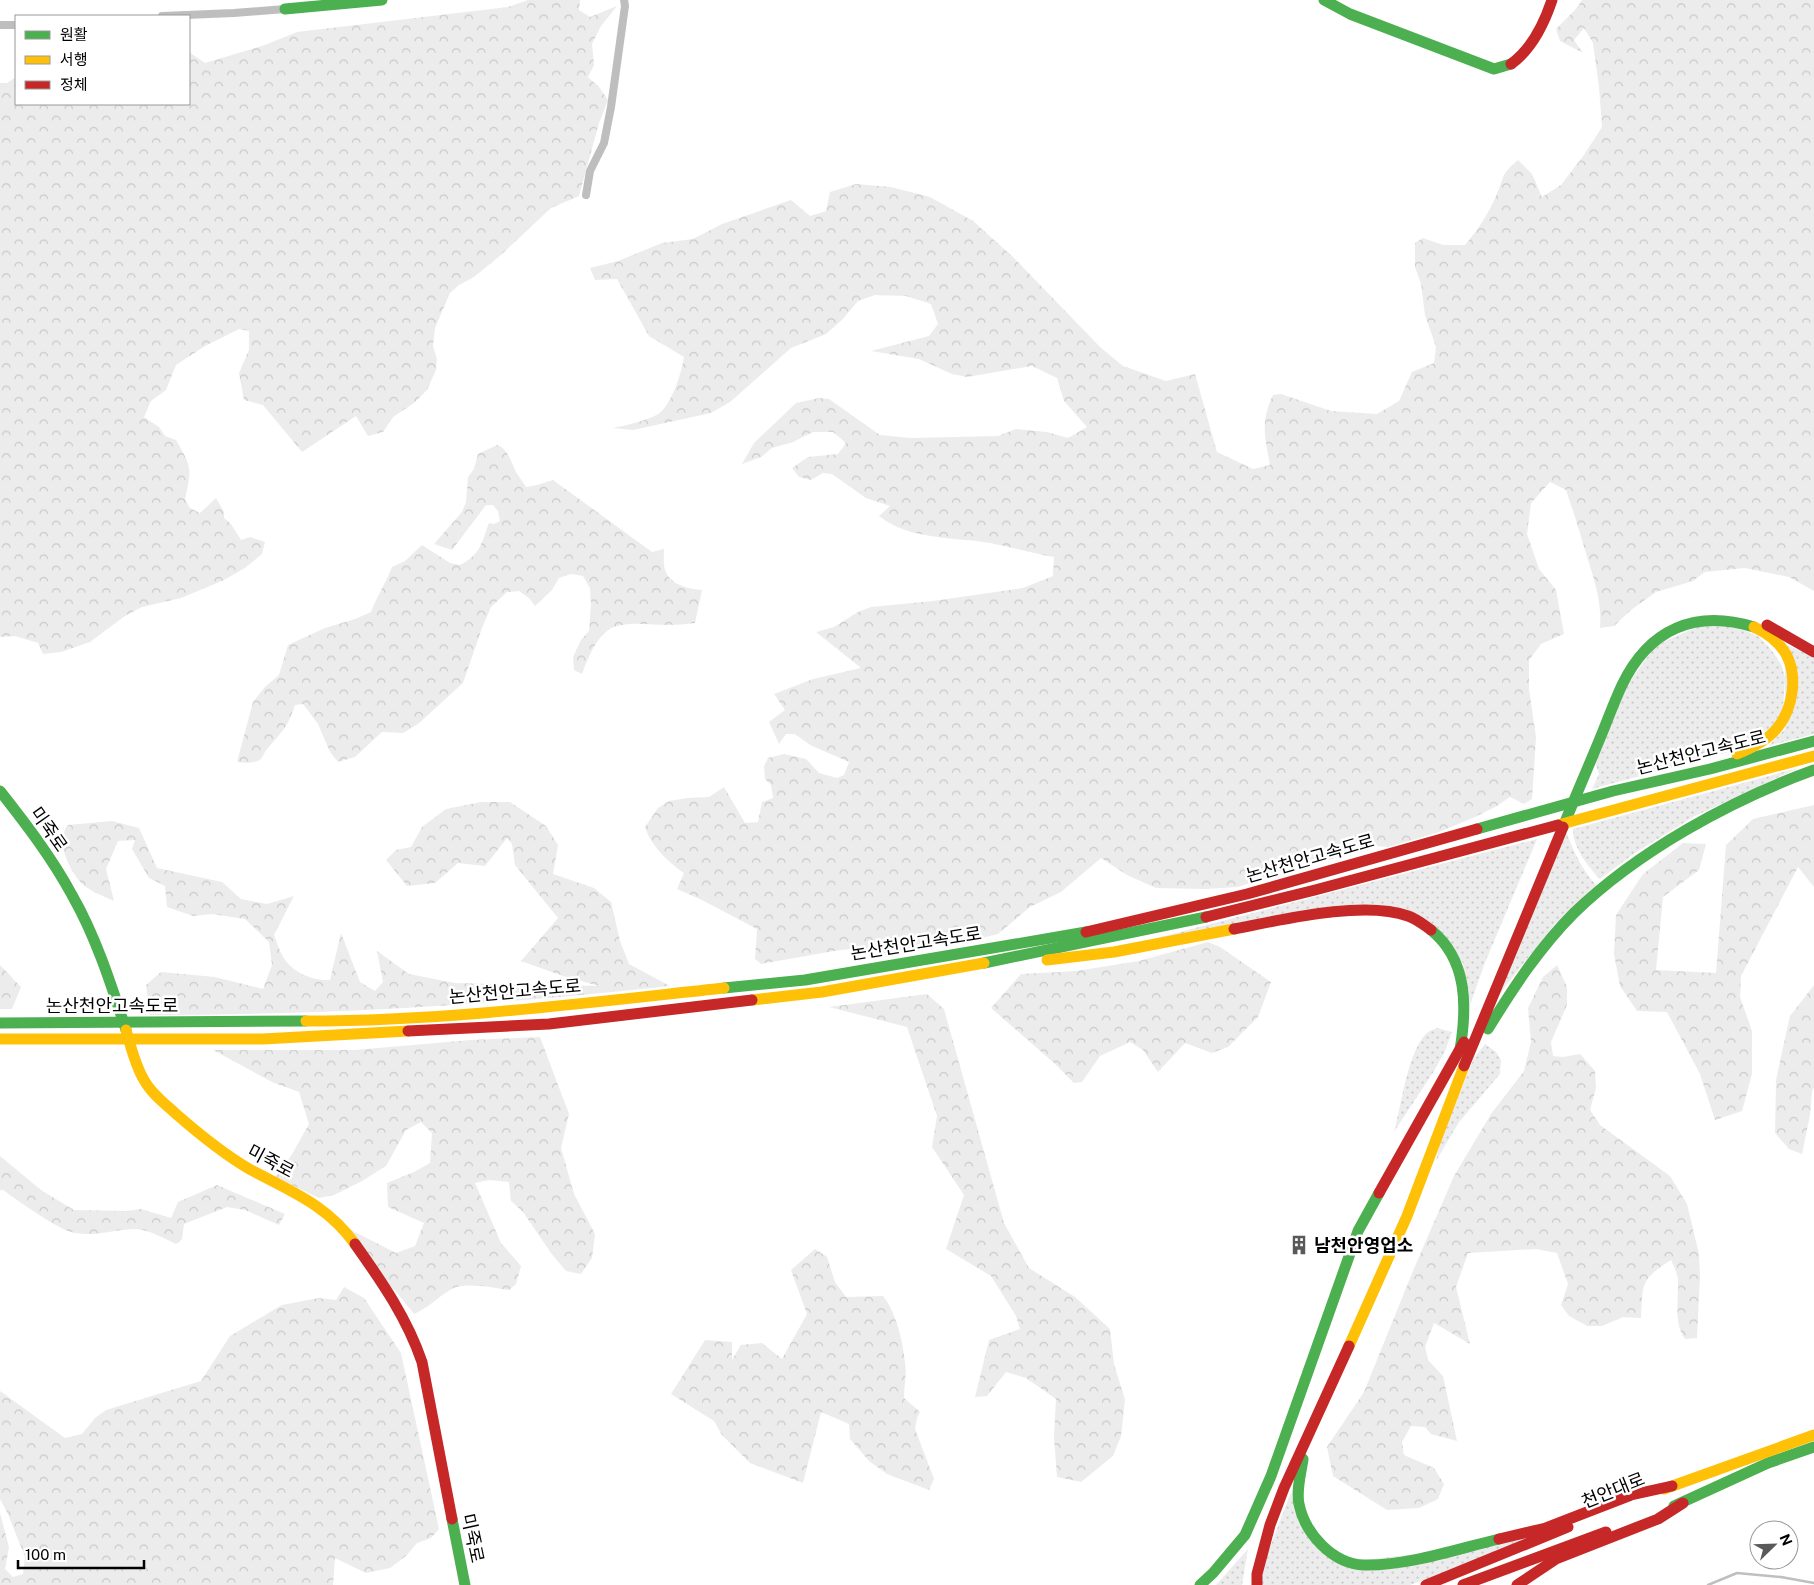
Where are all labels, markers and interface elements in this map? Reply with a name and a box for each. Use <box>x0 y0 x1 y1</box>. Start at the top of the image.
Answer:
legend <box>15 15 190 105</box>
text: 원활 <box>60 26 88 43</box>
text: 서행 <box>60 51 88 68</box>
text: 정체 <box>60 76 88 93</box>
street label: 논산천안고속도로 <box>1634 726 1768 778</box>
street label: 미죽로 <box>26 803 72 855</box>
street label: 논산천안고속도로 <box>1243 830 1377 886</box>
street label: 논산천안고속도로 <box>849 922 983 964</box>
street label: 논산천안고속도로 <box>448 975 582 1007</box>
street label: 논산천안고속도로 <box>46 995 178 1016</box>
street label: 미죽로 <box>244 1140 298 1182</box>
building icon: 남천안영업소 <box>1288 1234 1310 1256</box>
place label: 남천안영업소 <box>1314 1235 1413 1256</box>
street label: 천안대로 <box>1578 1468 1648 1512</box>
street label: 미죽로 <box>458 1512 488 1564</box>
north arrow <box>1749 1520 1799 1570</box>
text: N <box>1776 1532 1795 1548</box>
scale bar <box>18 1538 144 1570</box>
text: 100 m <box>25 1546 66 1563</box>

